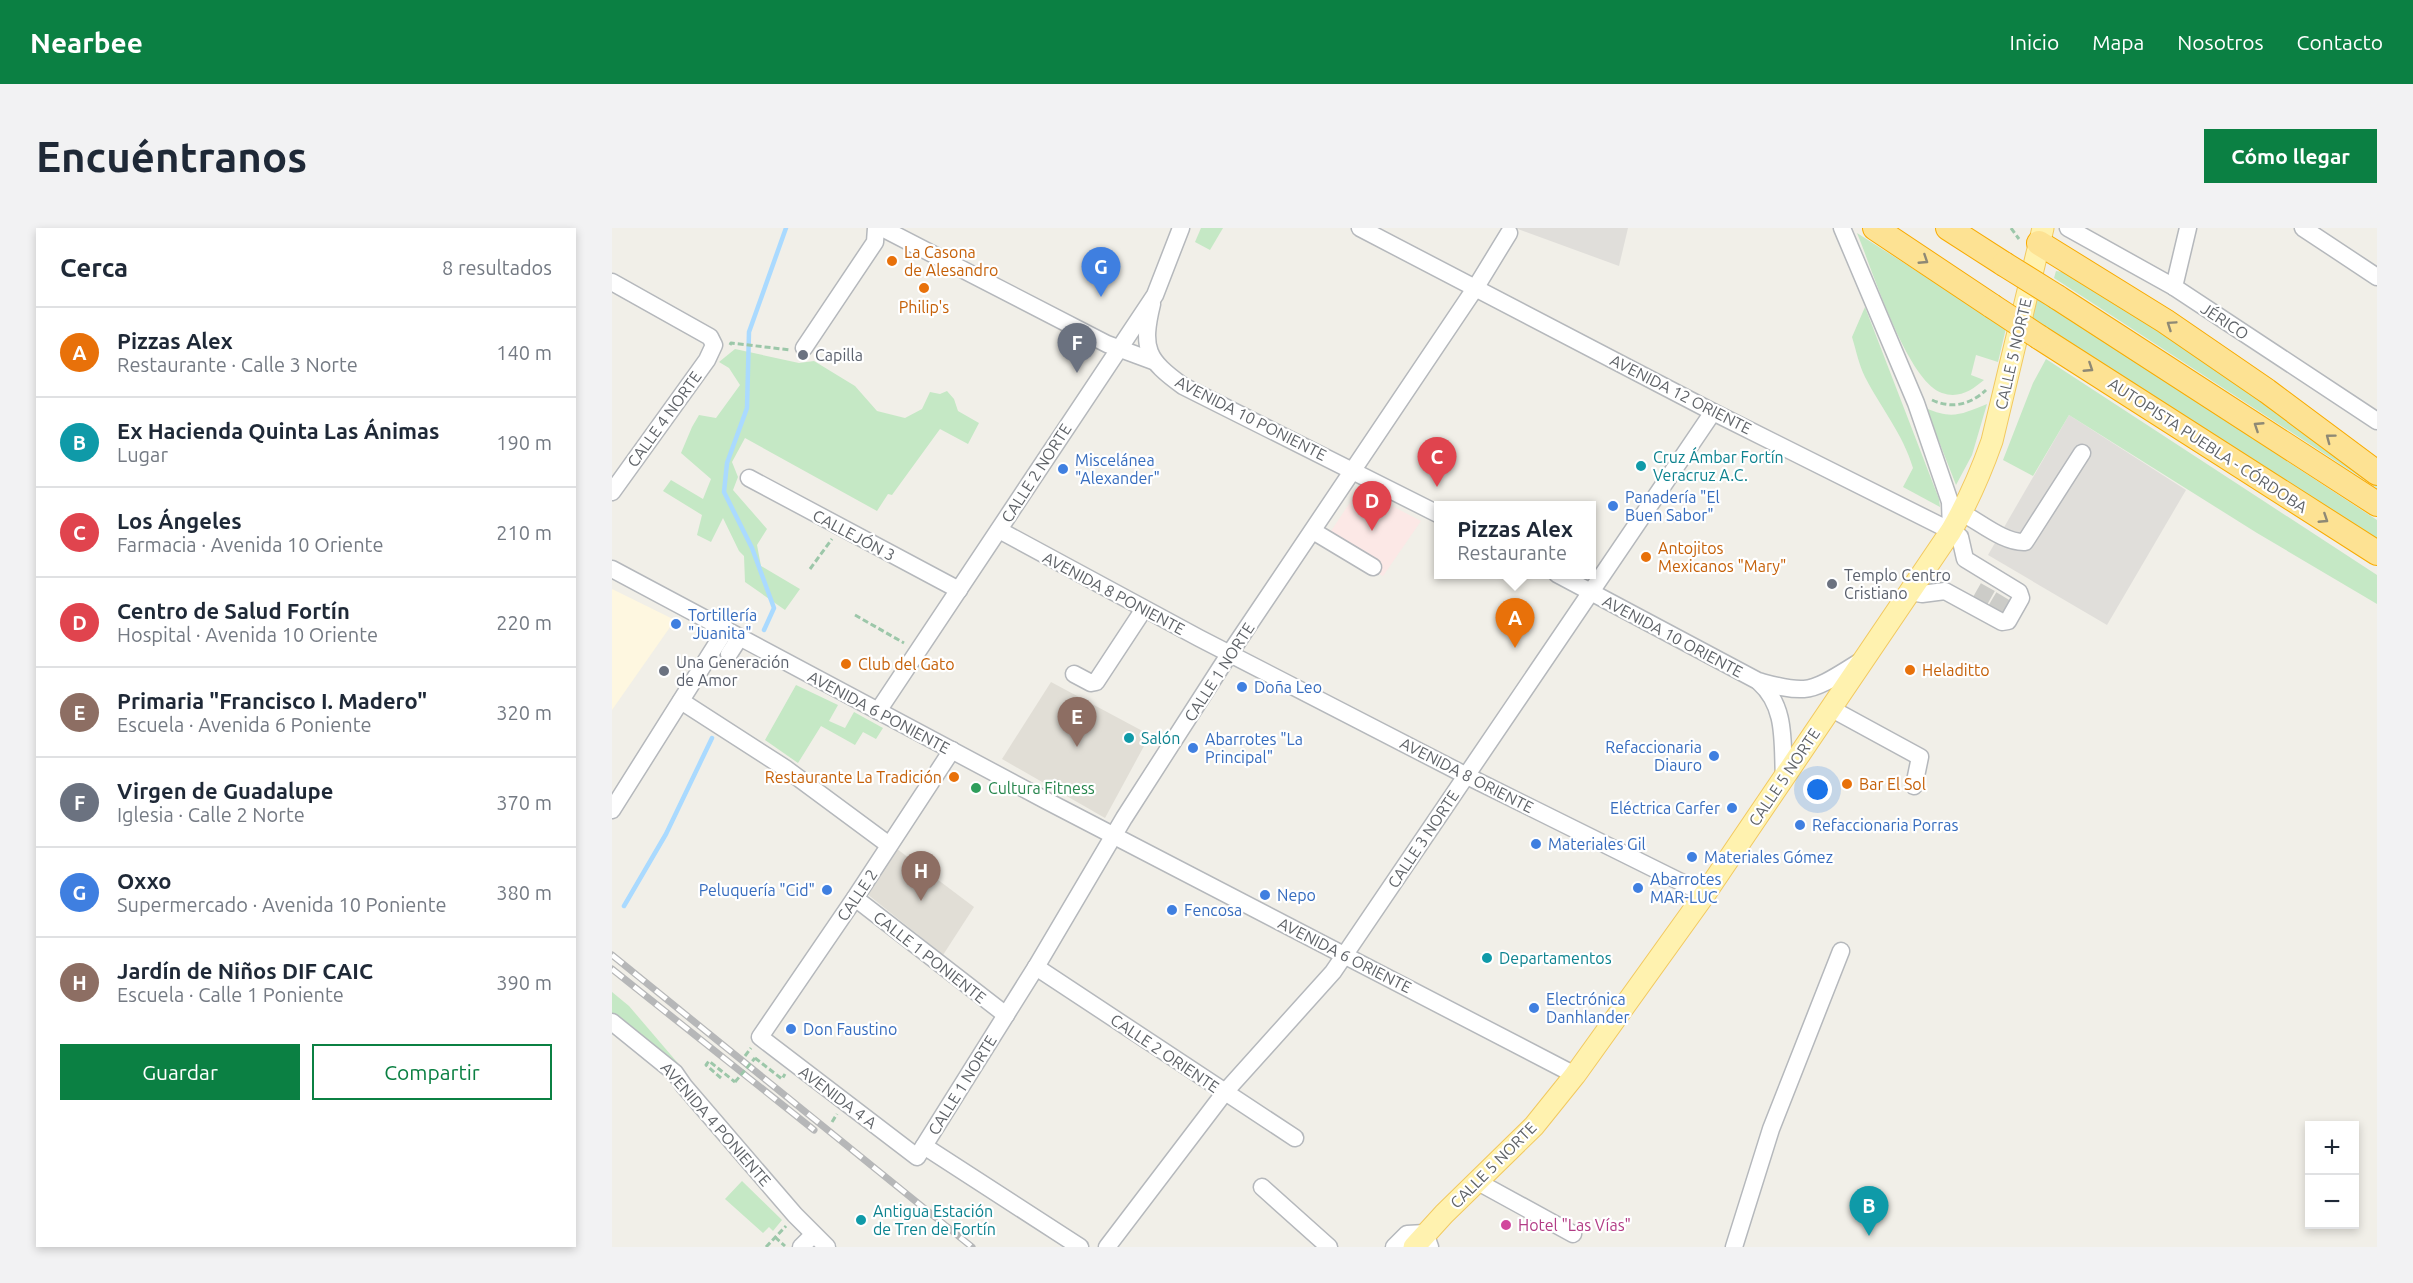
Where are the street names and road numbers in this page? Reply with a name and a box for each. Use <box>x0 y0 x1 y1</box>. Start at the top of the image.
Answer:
street label: CALLE 5 NORTE <box>1991 296 2035 412</box>
street label: JÉRICO <box>2198 297 2253 343</box>
street label: AVENIDA 12 ORIENTE <box>1607 351 1755 437</box>
street label: CALLE 4 NORTE <box>623 368 705 470</box>
street label: AVENIDA 10 PONIENTE <box>1173 372 1329 464</box>
street label: AUTOPISTA PUEBLA - CÓRDOBA <box>2105 373 2312 516</box>
street label: CALLE 2 NORTE <box>997 420 1075 526</box>
street label: CALLEJÓN 3 <box>810 505 899 564</box>
street label: AVENIDA 8 PONIENTE <box>1040 548 1188 638</box>
street label: AVENIDA 10 ORIENTE <box>1600 591 1746 681</box>
street label: CALLE 1 NORTE <box>1180 619 1258 725</box>
street label: AVENIDA 6 PONIENTE <box>805 667 953 757</box>
street label: CALLE 5 NORTE <box>1745 725 1823 829</box>
street label: AVENIDA 8 ORIENTE <box>1397 734 1537 816</box>
street label: CALLE 3 NORTE <box>1384 787 1462 891</box>
street label: CALLE 2 <box>833 866 881 924</box>
street label: CALLE 1 PONIENTE <box>870 907 990 1007</box>
street label: AVENIDA 6 ORIENTE <box>1275 914 1415 996</box>
street label: CALLE 2 ORIENTE <box>1107 1010 1223 1096</box>
street label: CALLE 1 NORTE <box>924 1032 1000 1138</box>
street label: AVENIDA 4 PONIENTE <box>657 1059 775 1190</box>
street label: AVENIDA 4 A <box>796 1062 881 1132</box>
street label: CALLE 5 NORTE <box>1446 1118 1540 1212</box>

